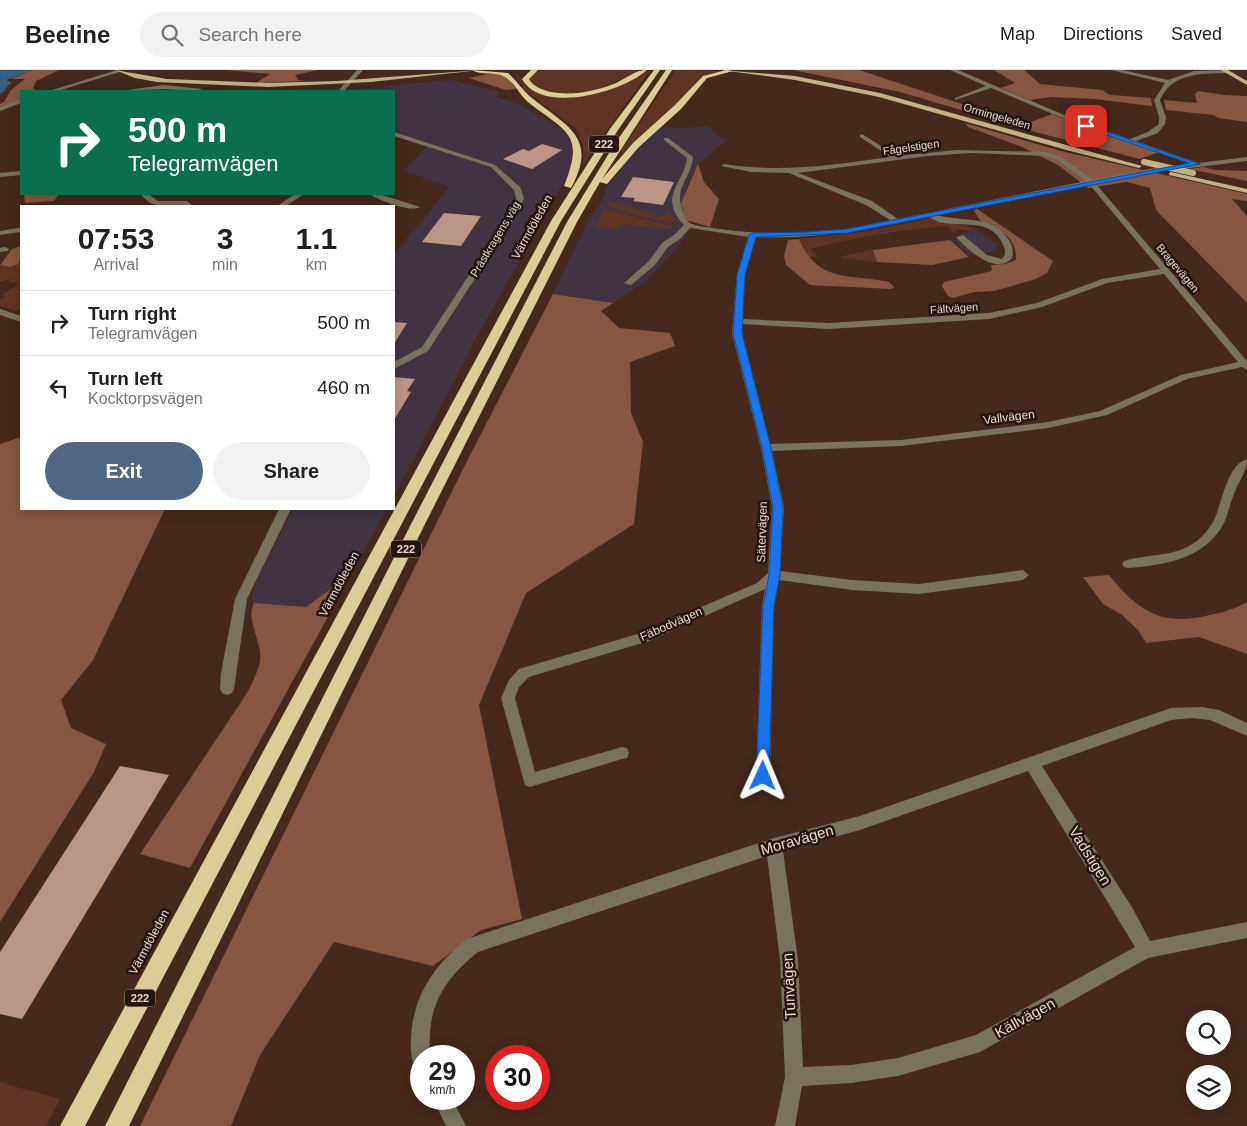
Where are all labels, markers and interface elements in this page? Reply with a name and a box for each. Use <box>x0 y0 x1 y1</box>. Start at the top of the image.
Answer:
search box <box>140 12 490 57</box>
text: Beeline <box>25 21 110 48</box>
icon: search <box>158 21 186 49</box>
text: Search here <box>198 24 302 45</box>
text: Map <box>1000 24 1035 44</box>
text: Directions <box>1063 24 1143 44</box>
text: Saved <box>1171 24 1222 44</box>
street label: Ormingeleden <box>962 101 1032 131</box>
pin <box>1065 105 1107 147</box>
icon: right <box>45 110 110 175</box>
text: 500 m <box>128 110 227 149</box>
icon: arrive <box>1072 112 1100 140</box>
road number: 222 <box>589 136 619 152</box>
street label: Fågelstigen <box>882 137 940 157</box>
text: Telegramvägen <box>128 151 278 176</box>
street label: Värmdöleden <box>509 192 555 262</box>
street label: Prästkragens väg <box>468 199 522 279</box>
text: 07:53 <box>78 222 154 255</box>
text: 3 <box>217 222 233 255</box>
text: 1.1 <box>296 222 337 255</box>
street label: Bragevägen <box>1154 241 1202 295</box>
text: Arrival <box>93 256 139 273</box>
text: min <box>212 256 238 273</box>
text: km <box>306 256 327 273</box>
street label: Fältvägen <box>929 300 979 316</box>
text: Turn right <box>88 303 176 324</box>
icon: right <box>45 309 73 337</box>
text: 500 m <box>317 312 370 333</box>
text: Telegramvägen <box>88 325 197 342</box>
text: Turn left <box>88 368 163 389</box>
icon: left <box>45 374 73 402</box>
text: 460 m <box>317 377 370 398</box>
text: Kocktorpsvägen <box>88 390 203 407</box>
street label: Vallvägen <box>982 407 1036 427</box>
button: Exit <box>45 442 203 500</box>
button: Share <box>213 442 370 500</box>
street label: Sätervägen <box>754 501 770 563</box>
road number: 222 <box>391 540 421 558</box>
street label: Värmdöleden <box>316 549 362 619</box>
street label: Fäbodvägen <box>638 604 704 644</box>
position arrow <box>736 749 788 801</box>
street label: Moravägen <box>758 821 835 858</box>
street label: Vadstigen <box>1066 823 1115 888</box>
street label: Värmdöleden <box>126 907 172 977</box>
street label: Tunvägen <box>778 953 799 1020</box>
road number: 222 <box>125 990 155 1006</box>
street label: Källvägen <box>992 994 1058 1041</box>
map controls <box>1186 1010 1231 1110</box>
button: search <box>1186 1010 1231 1055</box>
speed limit sign: 30 <box>485 1045 550 1110</box>
text: 29 <box>429 1057 456 1085</box>
button: layers <box>1186 1065 1231 1110</box>
text: km/h <box>429 1083 456 1097</box>

